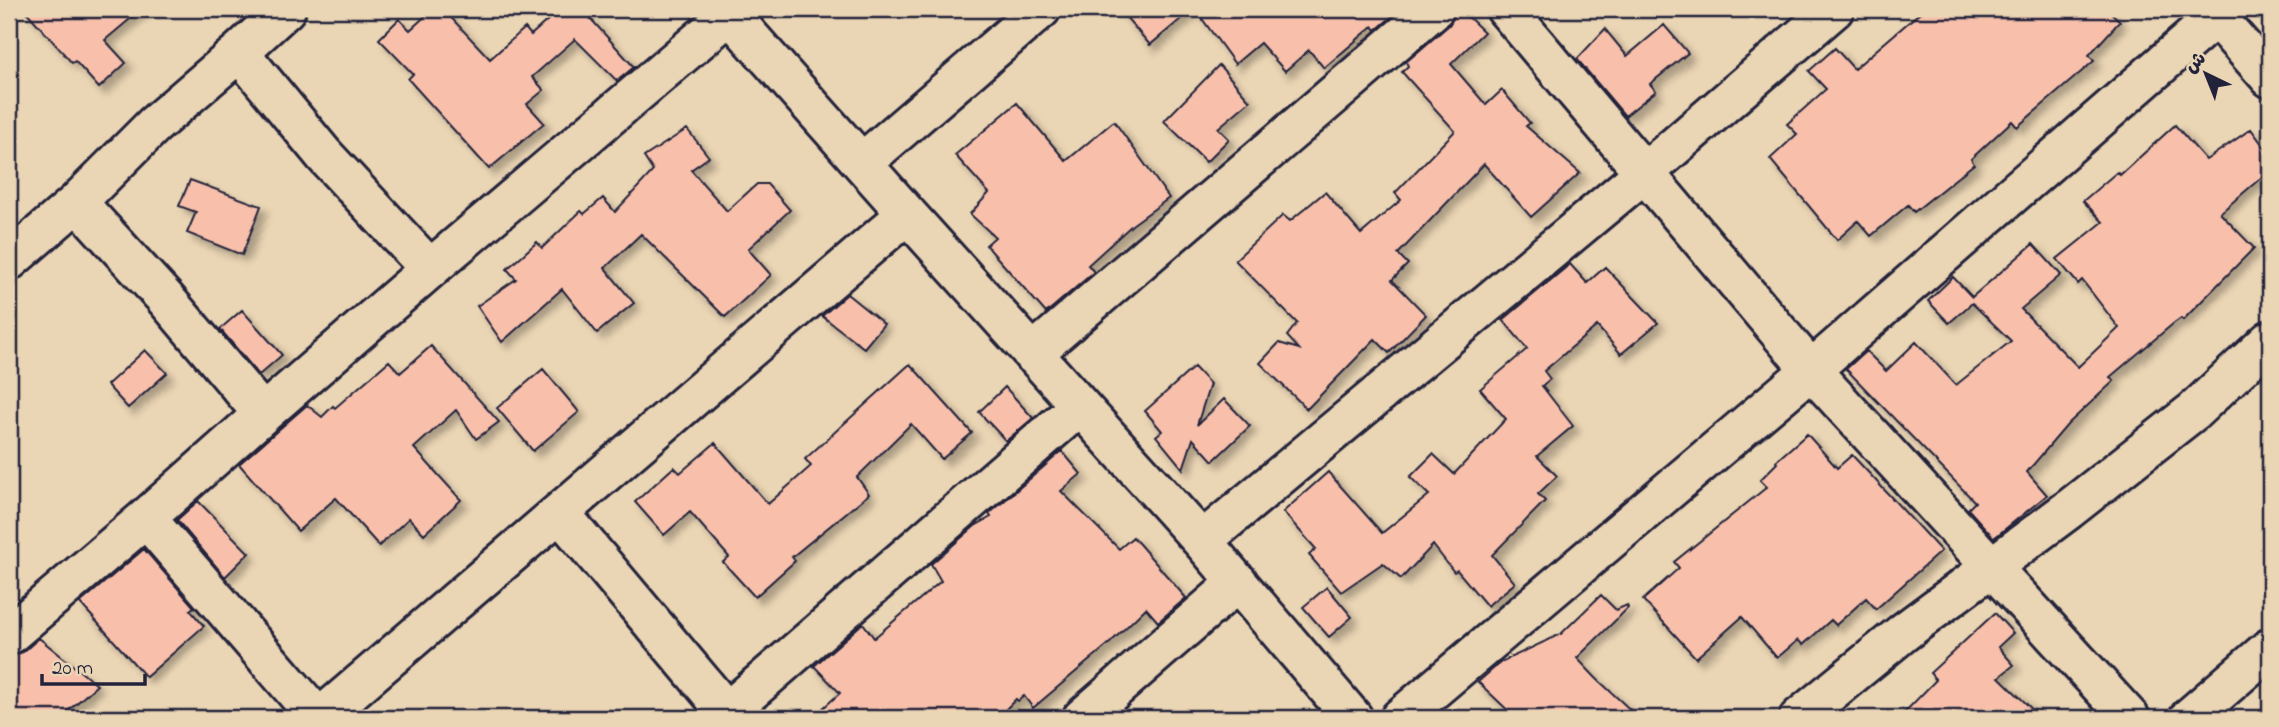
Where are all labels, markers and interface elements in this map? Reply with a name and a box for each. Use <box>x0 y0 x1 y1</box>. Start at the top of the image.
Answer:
north arrow <box>2170 38 2240 108</box>
text: ش <box>2179 46 2213 80</box>
scale bar <box>42 643 145 687</box>
text: 20 m <box>52 654 93 684</box>

